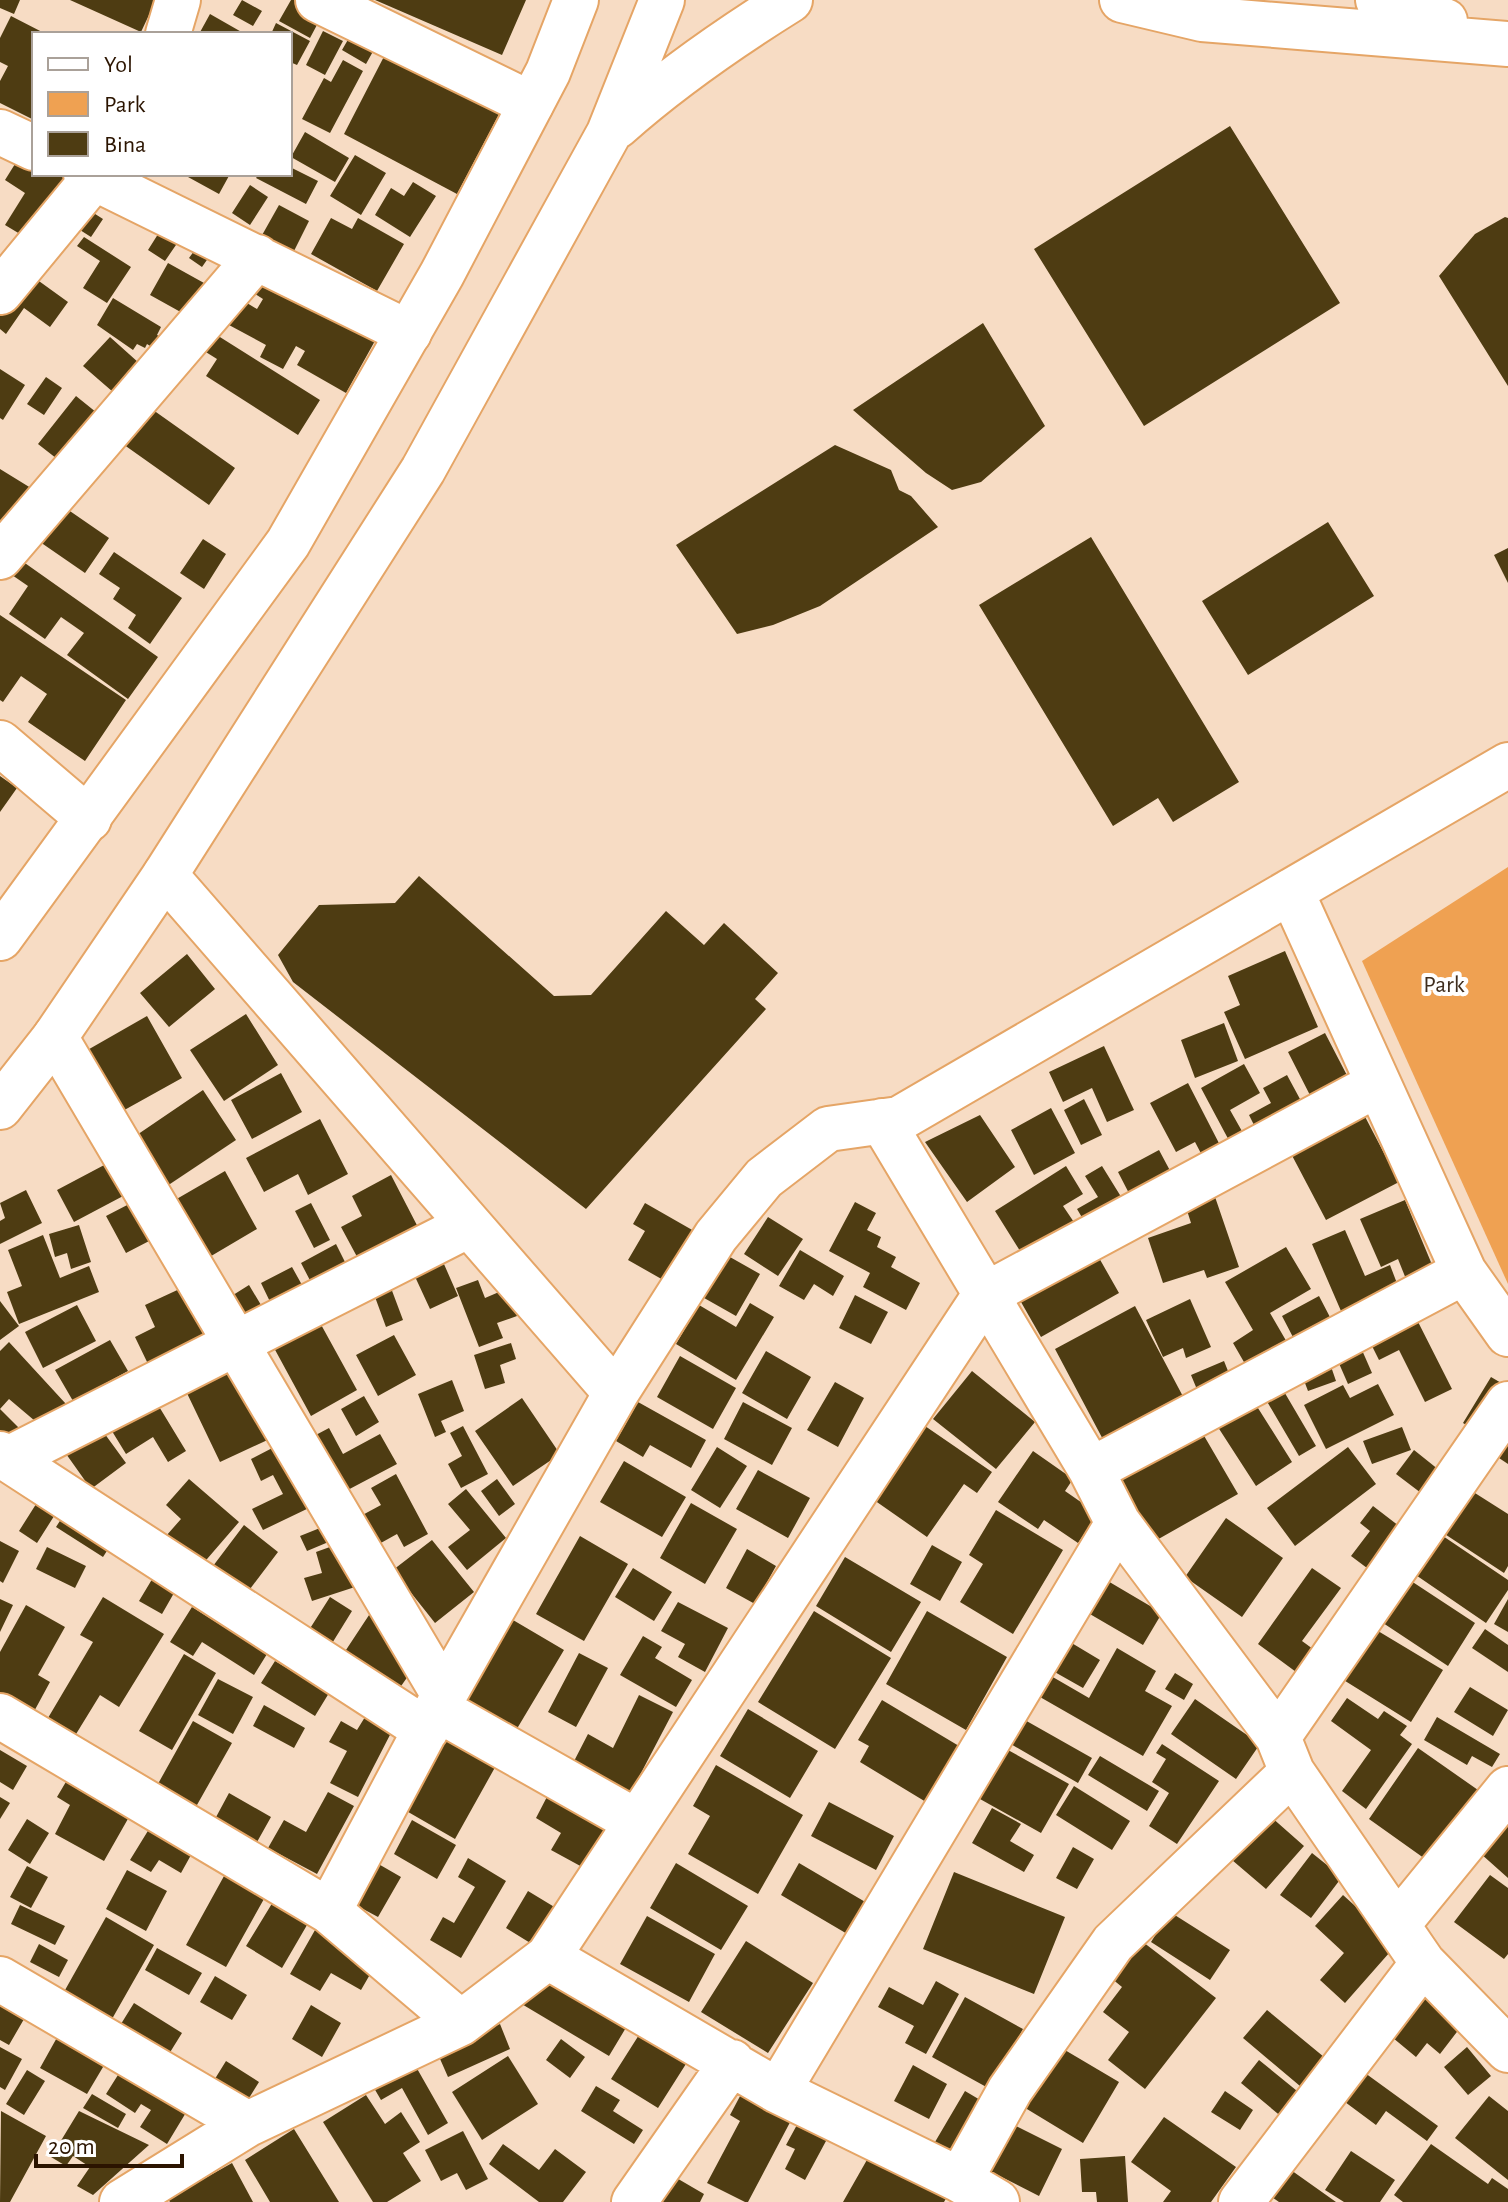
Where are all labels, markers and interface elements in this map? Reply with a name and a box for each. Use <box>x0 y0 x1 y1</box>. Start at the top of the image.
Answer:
legend <box>32 32 292 176</box>
text: Yol <box>104 53 133 77</box>
text: Park <box>104 93 145 117</box>
text: Bina <box>104 133 146 157</box>
park label: Park <box>1423 973 1465 997</box>
scale bar <box>36 2118 182 2168</box>
text: 20 m <box>48 2135 95 2159</box>

